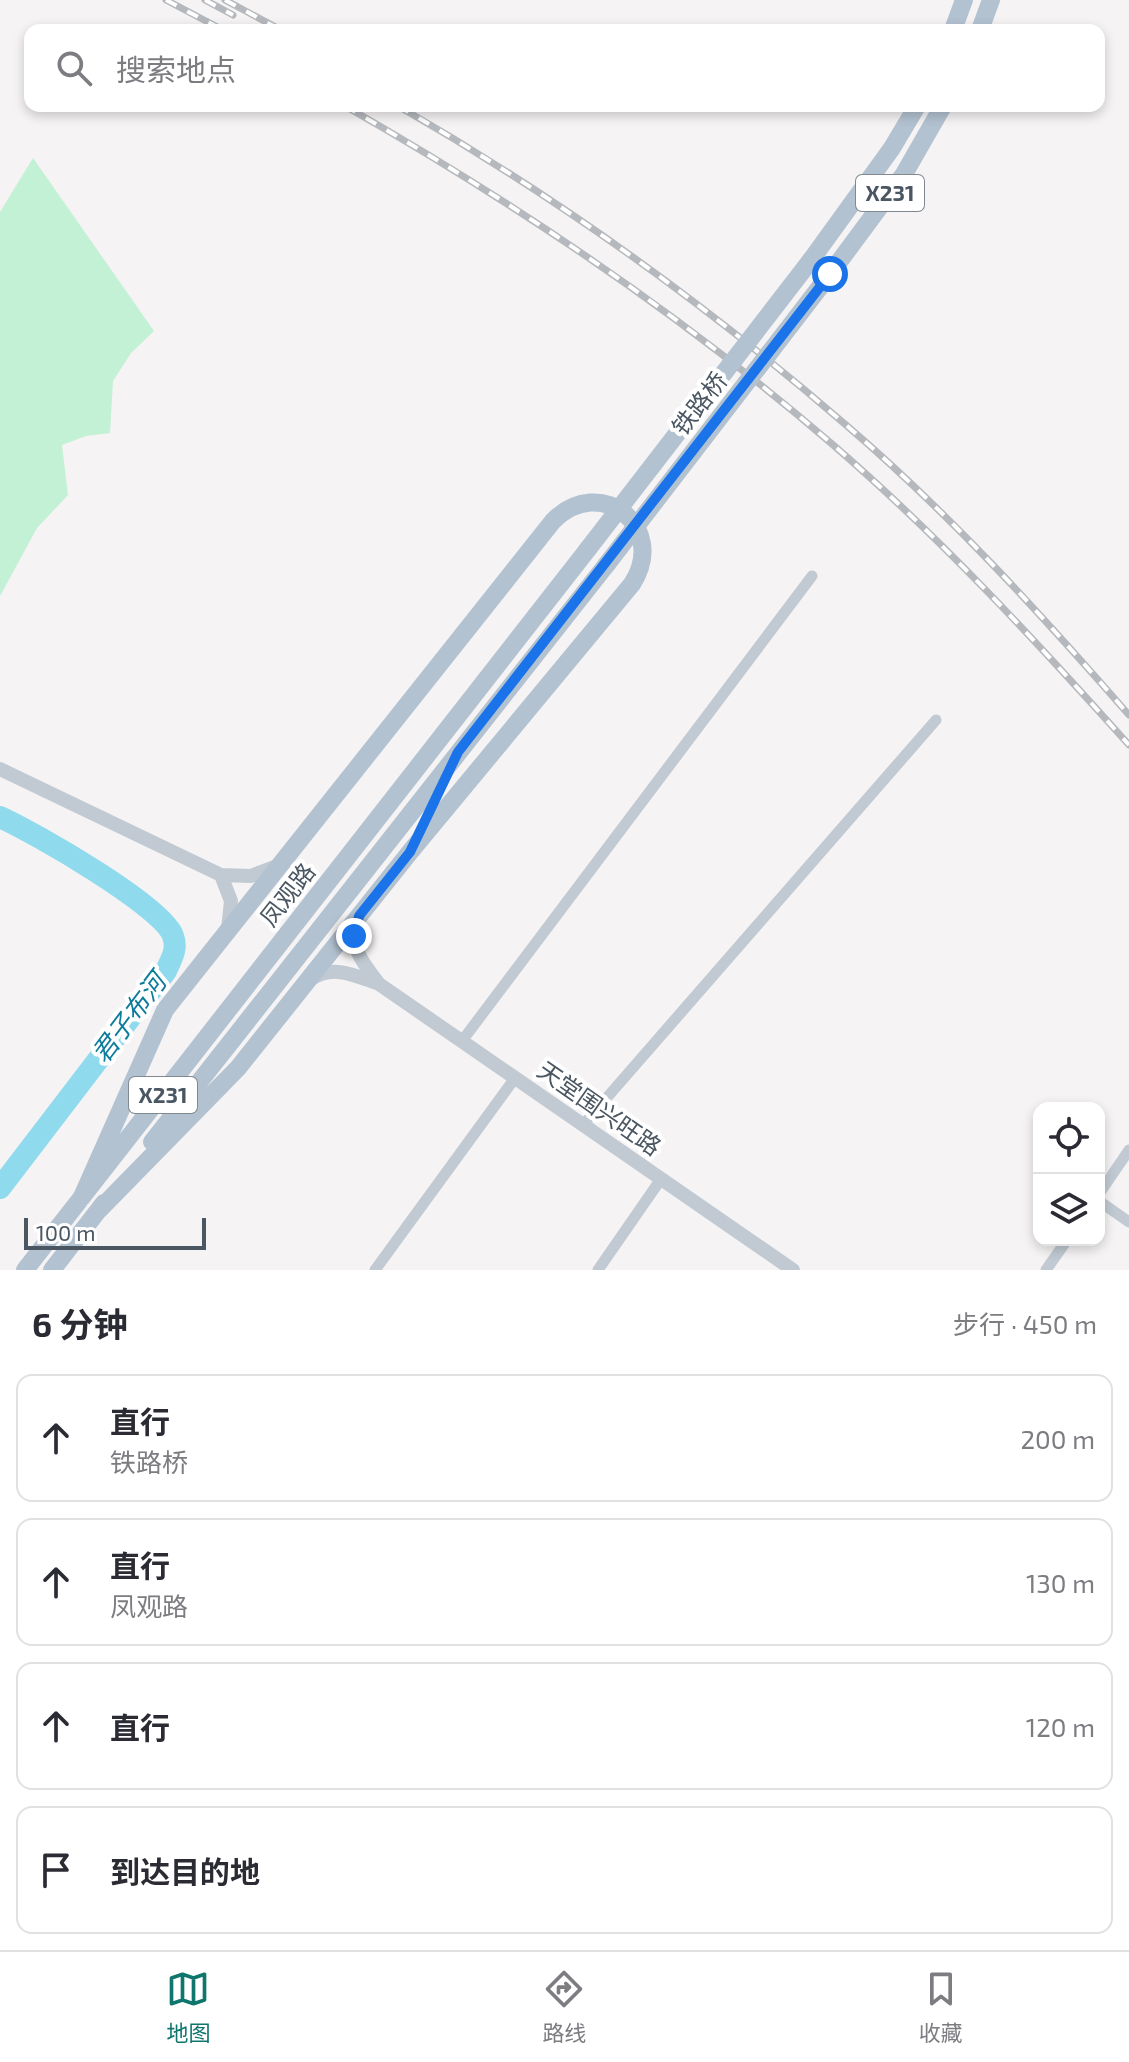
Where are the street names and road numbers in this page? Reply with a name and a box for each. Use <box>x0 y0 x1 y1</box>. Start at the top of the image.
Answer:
road number: X231 <box>856 175 924 211</box>
street label: 铁路桥 <box>665 366 732 440</box>
street label: 凤观路 <box>253 857 320 931</box>
street label: 天堂围兴旺路 <box>533 1055 667 1161</box>
road number: X231 <box>129 1077 197 1113</box>

